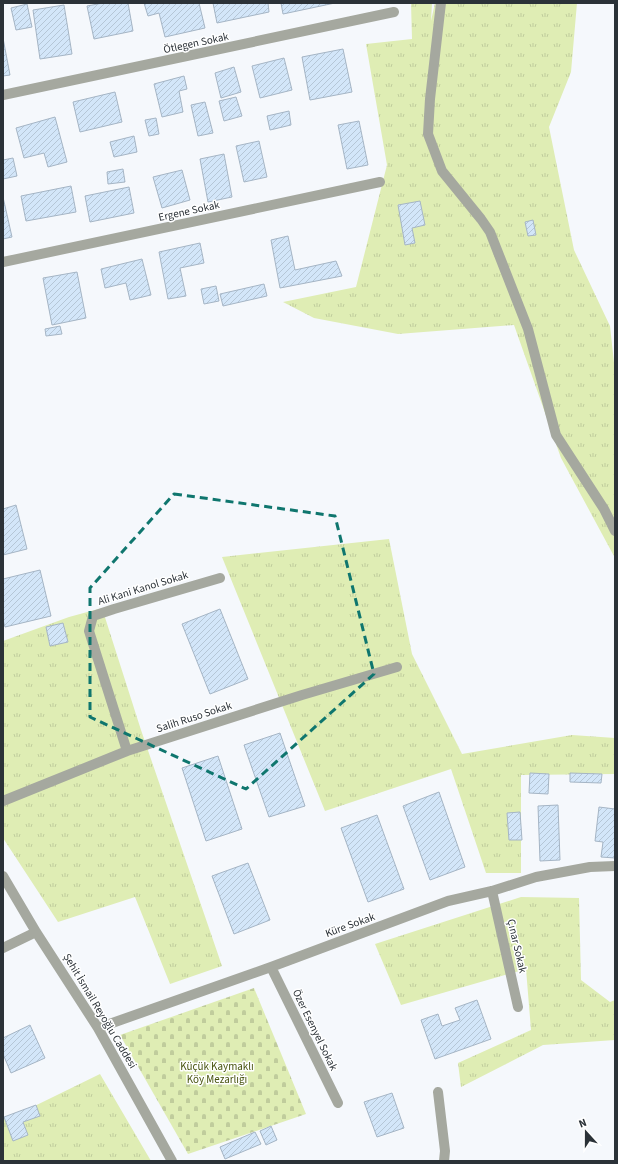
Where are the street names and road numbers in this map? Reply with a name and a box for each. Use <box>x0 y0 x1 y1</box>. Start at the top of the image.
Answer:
street label: Ötlegen Sokak <box>162 29 231 57</box>
street label: Ergene Sokak <box>157 197 222 225</box>
street label: Ali Kani Kanol Sokak <box>96 567 190 609</box>
street label: Salih Ruso Sokak <box>154 698 234 736</box>
street label: Küre Sokak <box>323 909 377 941</box>
street label: Çınar Sokak <box>504 918 531 975</box>
street label: Şehit İsmail Reyoğlu Caddesi <box>60 951 140 1071</box>
street label: Özer Esenyel Sokak <box>289 987 341 1074</box>

